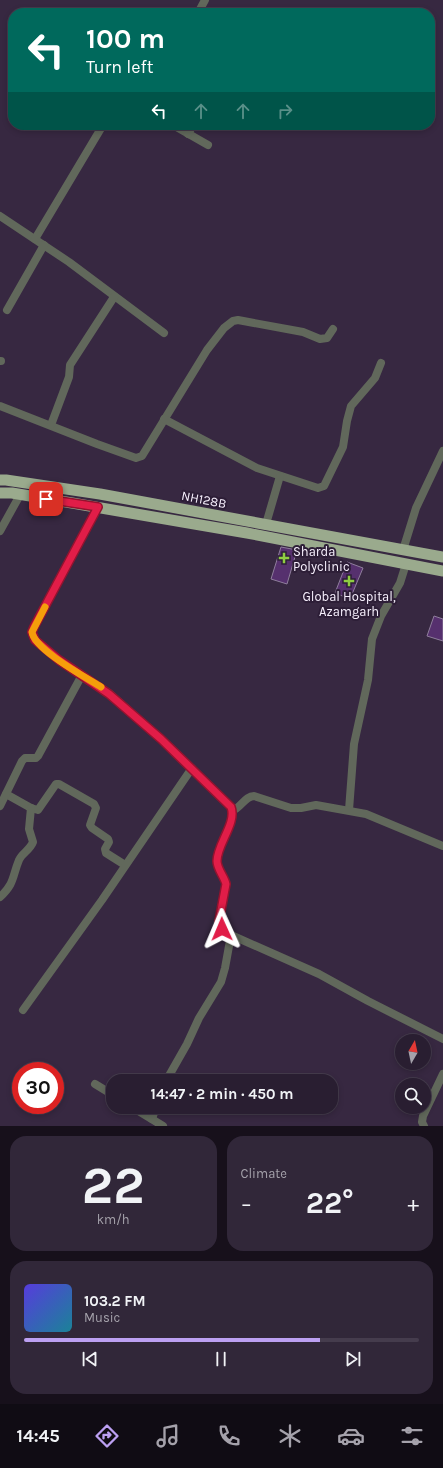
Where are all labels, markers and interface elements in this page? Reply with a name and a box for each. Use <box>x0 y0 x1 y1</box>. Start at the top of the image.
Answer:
text: 100 m <box>86 22 165 55</box>
icon: left <box>20 24 72 76</box>
text: Turn left <box>86 56 154 78</box>
icon: left <box>148 100 170 122</box>
icon: ahead <box>190 100 212 122</box>
icon: ahead <box>232 100 254 122</box>
icon: right <box>274 100 296 122</box>
pin <box>29 482 63 516</box>
icon: arrive <box>35 488 57 510</box>
street label: NH128B <box>180 488 228 511</box>
place label: Sharda Polyclinic <box>293 544 350 574</box>
marker: Sharda Polyclinic <box>278 552 290 564</box>
marker: Global Hospital, Azamgarh <box>343 575 355 587</box>
place label: Global Hospital, Azamgarh <box>302 589 396 619</box>
position arrow <box>201 908 243 950</box>
north arrow <box>395 1034 431 1070</box>
map controls <box>395 1034 431 1114</box>
speed limit sign: 30 <box>12 1062 64 1114</box>
button: search <box>395 1078 431 1114</box>
text: 14:47 · 2 min · 450 m <box>151 1085 293 1103</box>
text: 22 <box>82 1155 145 1216</box>
text: Climate <box>241 1166 287 1181</box>
text: 22° <box>306 1185 354 1221</box>
text: − <box>241 1191 252 1217</box>
text: + <box>407 1191 419 1217</box>
text: km/h <box>97 1212 130 1227</box>
text: 103.2 FM <box>84 1292 146 1310</box>
text: Music <box>84 1310 120 1325</box>
icon: previous <box>79 1348 101 1370</box>
icon: pause <box>210 1348 232 1370</box>
icon: next <box>342 1348 364 1370</box>
icon: directions <box>93 1422 121 1450</box>
icon: music <box>154 1422 182 1450</box>
icon: phone <box>215 1422 243 1450</box>
icon: climate <box>276 1422 304 1450</box>
icon: car <box>337 1422 365 1450</box>
icon: filters <box>398 1422 426 1450</box>
text: 14:45 <box>17 1425 60 1447</box>

